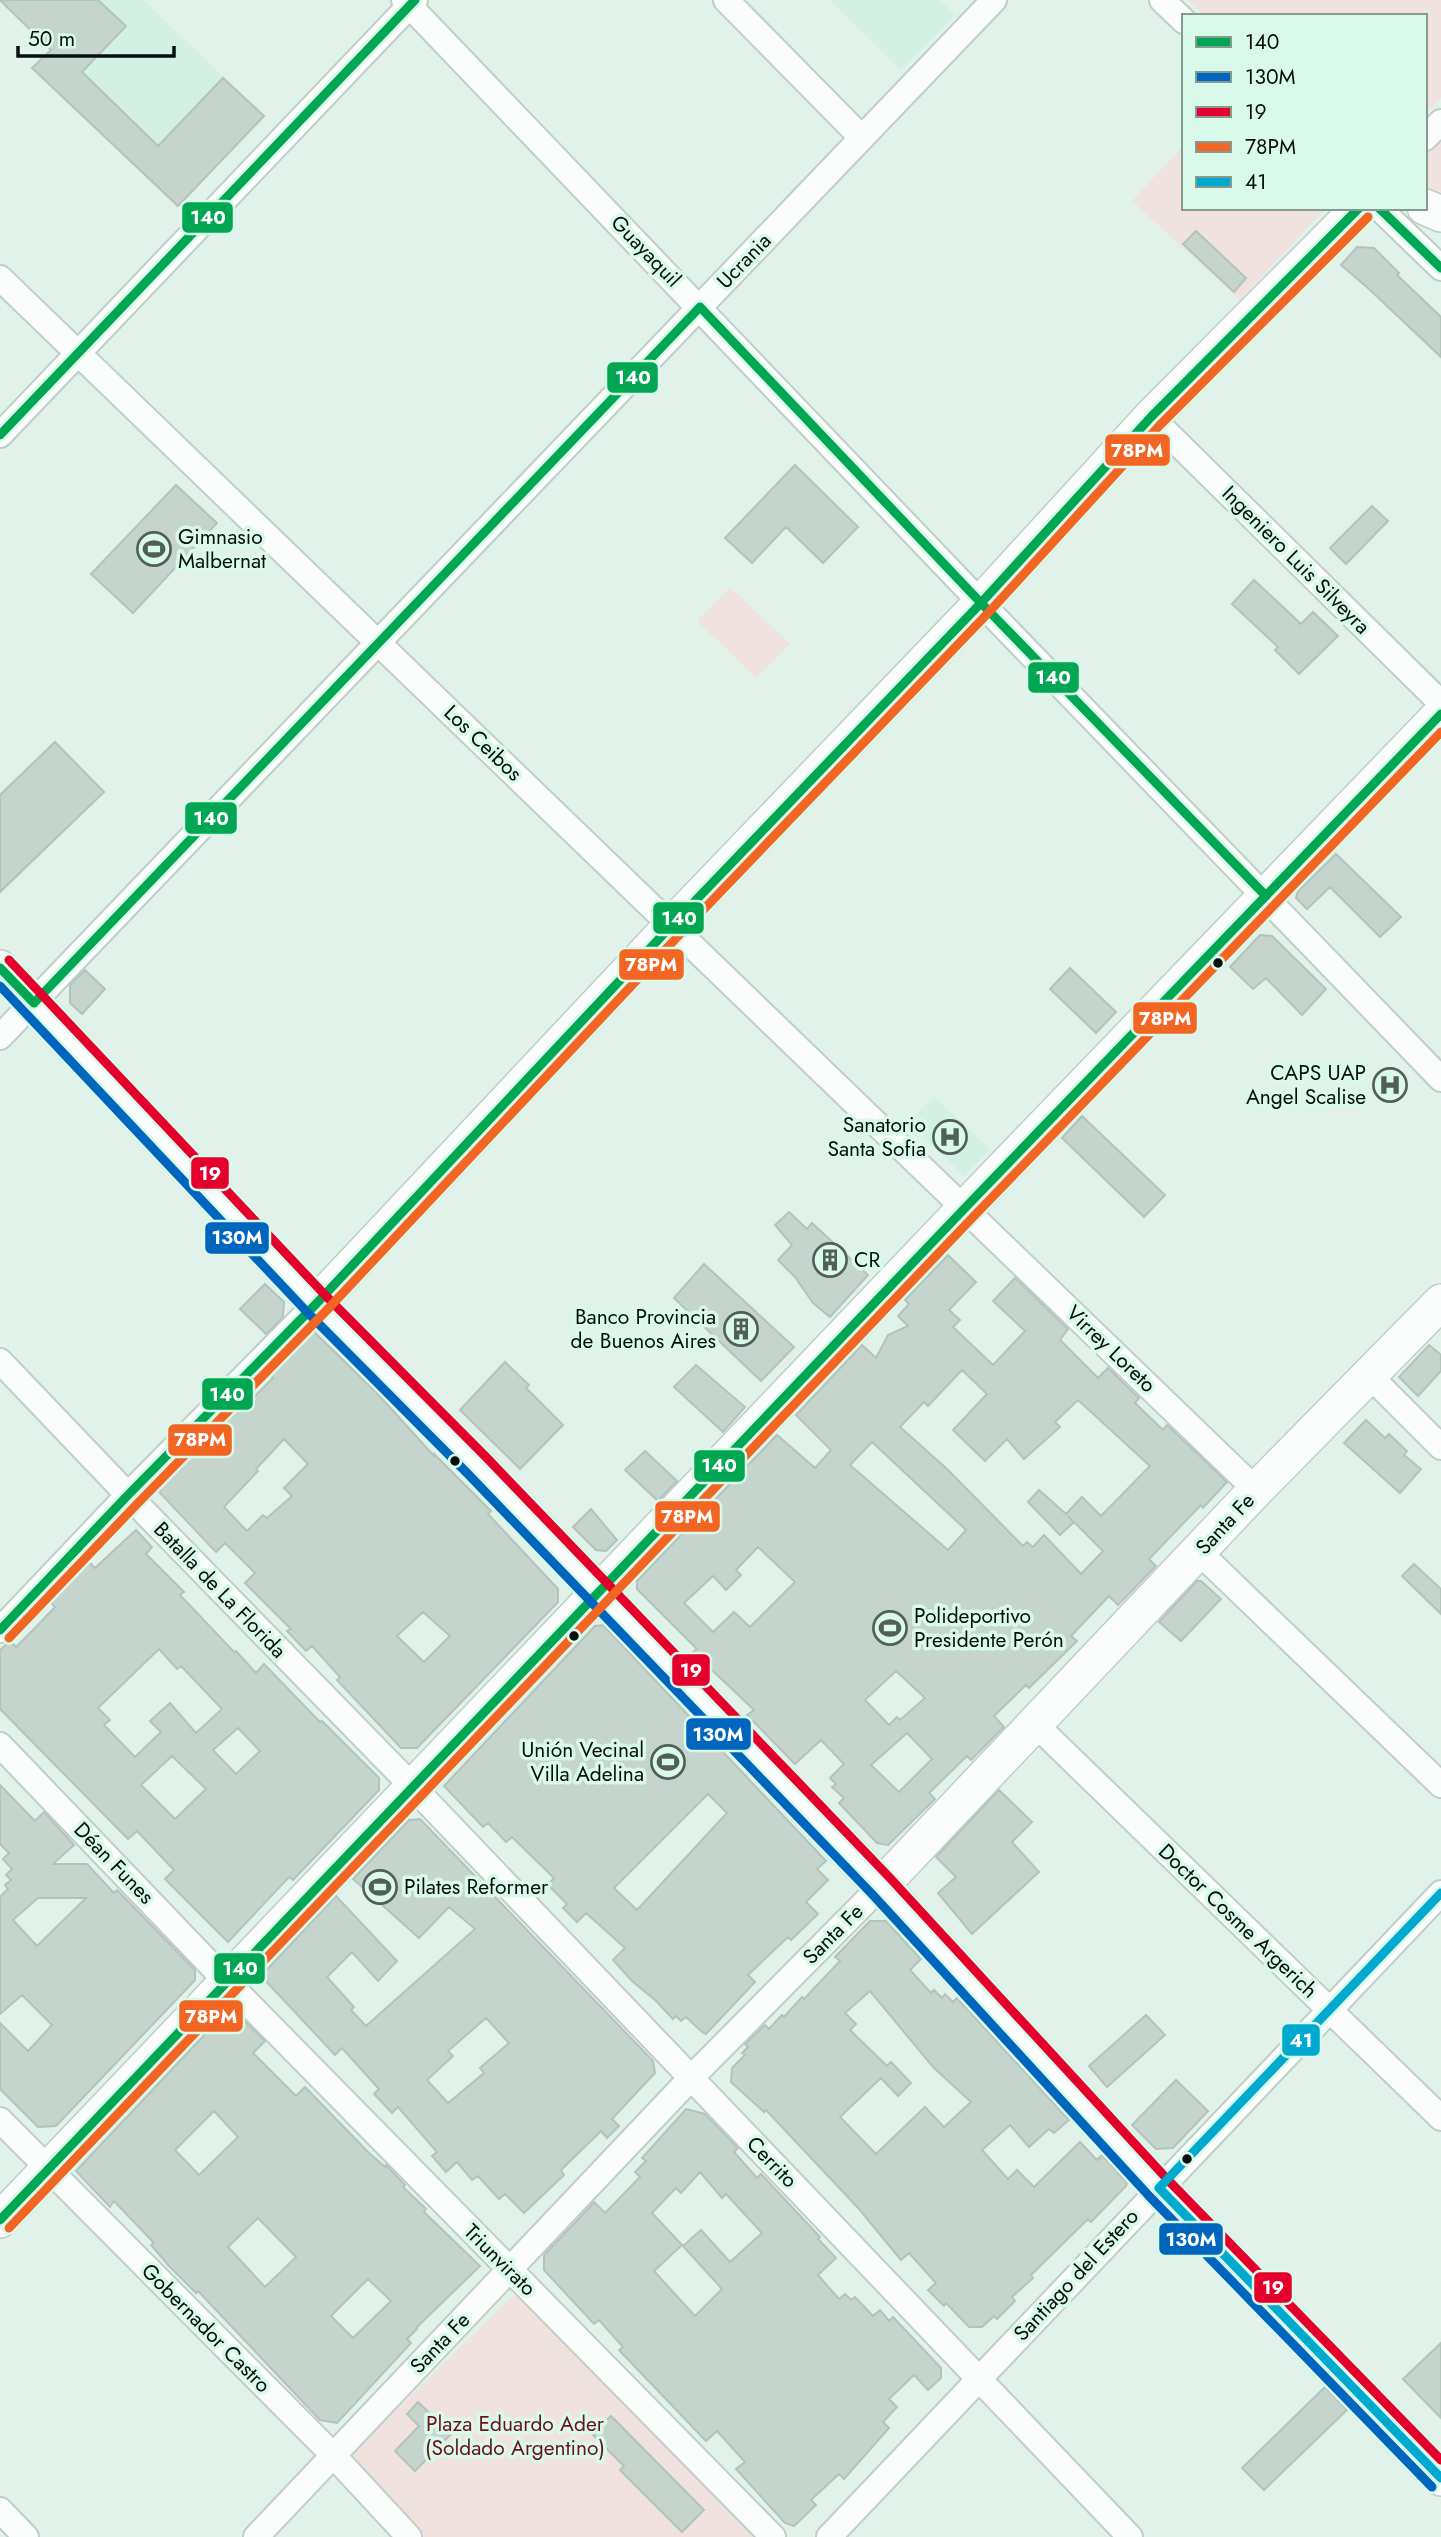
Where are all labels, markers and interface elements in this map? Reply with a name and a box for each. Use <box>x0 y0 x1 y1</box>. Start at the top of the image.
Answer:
scale bar <box>18 14 173 58</box>
legend <box>1182 14 1427 210</box>
text: 50 m <box>28 24 75 54</box>
text: 140 <box>1245 27 1279 57</box>
text: 130M <box>1245 62 1296 92</box>
text: 19 <box>1245 97 1267 127</box>
text: 78PM <box>1245 132 1296 162</box>
text: 41 <box>1245 167 1267 197</box>
line badge: 140 <box>181 201 234 234</box>
text: 140 <box>190 204 226 231</box>
street label: Guayaquil <box>604 208 688 294</box>
street label: Ucrania <box>710 226 778 296</box>
line badge: 140 <box>606 361 659 394</box>
text: 140 <box>615 364 651 391</box>
line badge: 78PM <box>1104 433 1171 467</box>
text: 78PM <box>1111 437 1163 464</box>
street label: Ingeniero Luis Silveyra <box>1215 479 1377 641</box>
place label: Gimnasio Malbernat <box>178 522 266 576</box>
sports icon: Gimnasio Malbernat <box>135 530 173 568</box>
line badge: 140 <box>1027 661 1080 694</box>
text: 140 <box>1035 664 1071 691</box>
street label: Los Ceibos <box>437 698 529 788</box>
line badge: 140 <box>184 801 238 835</box>
text: 140 <box>193 805 229 832</box>
line badge: 140 <box>652 901 705 935</box>
text: 140 <box>661 905 697 932</box>
line badge: 78PM <box>618 948 685 981</box>
text: 78PM <box>625 951 677 978</box>
unlabelled marker <box>1211 956 1225 970</box>
line badge: 78PM <box>1132 1001 1198 1035</box>
text: 78PM <box>1139 1005 1191 1032</box>
place label: CAPS UAP Angel Scalise <box>1246 1058 1366 1112</box>
hospital icon: CAPS UAP Angel Scalise <box>1371 1066 1409 1104</box>
place label: Sanatorio Santa Sofia <box>827 1110 926 1164</box>
hospital icon: Sanatorio Santa Sofia <box>931 1118 969 1156</box>
line badge: 19 <box>190 1156 230 1190</box>
text: 19 <box>199 1160 221 1187</box>
line badge: 130M <box>204 1221 270 1255</box>
text: 130M <box>212 1224 263 1251</box>
building icon: CR <box>811 1241 849 1279</box>
place label: CR <box>854 1245 880 1275</box>
street label: Virrey Loreto <box>1059 1298 1163 1400</box>
place label: Banco Provincia de Buenos Aires <box>571 1302 716 1356</box>
building icon: Banco Provincia de Buenos Aires <box>722 1310 760 1348</box>
line badge: 140 <box>201 1377 254 1411</box>
text: 140 <box>209 1381 245 1408</box>
line badge: 78PM <box>167 1423 233 1457</box>
text: 78PM <box>174 1426 226 1453</box>
line badge: 140 <box>693 1449 746 1483</box>
text: 140 <box>701 1452 737 1479</box>
unlabelled marker <box>448 1454 462 1468</box>
street label: Santa Fe <box>1189 1486 1262 1562</box>
line badge: 78PM <box>654 1500 721 1533</box>
text: 78PM <box>661 1503 713 1530</box>
street label: Batalla de La Florida <box>147 1515 293 1665</box>
place label: Polideportivo Presidente Perón <box>914 1601 1064 1655</box>
sports icon: Polideportivo Presidente Perón <box>871 1609 909 1647</box>
unlabelled marker <box>567 1629 581 1643</box>
line badge: 19 <box>671 1653 711 1687</box>
text: 19 <box>680 1657 702 1684</box>
line badge: 130M <box>685 1717 752 1751</box>
text: 130M <box>693 1721 744 1748</box>
place label: Unión Vecinal Villa Adelina <box>521 1735 644 1789</box>
sports icon: Unión Vecinal Villa Adelina <box>649 1743 687 1781</box>
street label: Déan Funes <box>67 1815 161 1911</box>
street label: Doctor Cosme Argerich <box>1152 1837 1324 2005</box>
sports icon: Pilates Reformer <box>361 1868 399 1906</box>
place label: Pilates Reformer <box>404 1872 549 1902</box>
street label: Santa Fe <box>796 1897 870 1971</box>
line badge: 140 <box>213 1952 266 1985</box>
text: 140 <box>222 1955 258 1982</box>
line badge: 78PM <box>178 1999 244 2033</box>
text: 78PM <box>185 2003 237 2030</box>
line badge: 41 <box>1281 2023 1321 2057</box>
text: 41 <box>1290 2027 1312 2054</box>
street label: Cerrito <box>740 2129 804 2195</box>
unlabelled marker <box>1180 2152 1194 2166</box>
street label: Santiago del Estero <box>1007 2202 1145 2348</box>
street label: Triunvirato <box>457 2217 543 2303</box>
line badge: 130M <box>1158 2222 1224 2256</box>
text: 130M <box>1166 2226 1217 2253</box>
street label: Gobernador Castro <box>135 2257 277 2399</box>
line badge: 19 <box>1253 2271 1293 2304</box>
text: 19 <box>1262 2274 1284 2301</box>
street label: Santa Fe <box>403 2306 477 2380</box>
park label: Plaza Eduardo Ader (Soldado Argentino) <box>425 2409 605 2463</box>

